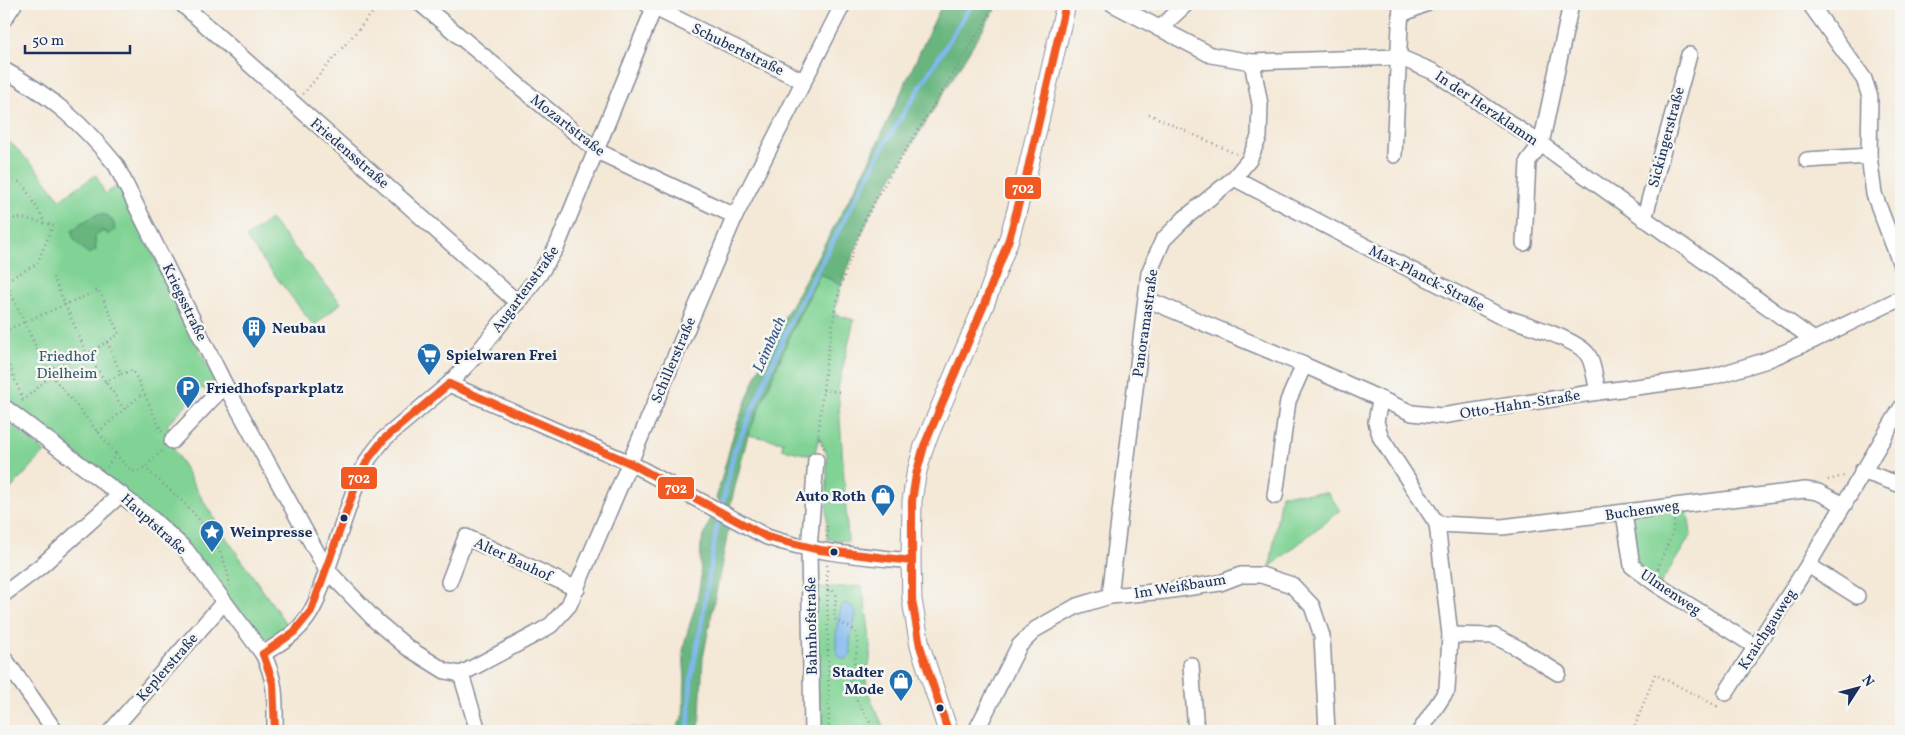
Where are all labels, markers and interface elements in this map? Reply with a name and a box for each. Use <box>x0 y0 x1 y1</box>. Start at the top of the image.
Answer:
street label: Schubertstraße <box>688 19 787 82</box>
scale bar <box>25 22 130 54</box>
text: 50 m <box>32 31 64 52</box>
street label: In der Herzklamm <box>1430 67 1542 152</box>
street label: Sickingerstraße <box>1644 85 1691 190</box>
street label: Mozartstraße <box>525 90 609 162</box>
street label: Friedensstraße <box>305 114 393 194</box>
line badge: 702 <box>1004 176 1042 200</box>
text: 702 <box>1012 180 1034 199</box>
street label: Max-Planck-Straße <box>1365 241 1488 318</box>
street label: Augartenstraße <box>487 242 565 338</box>
street label: Kriegsstraße <box>156 260 211 345</box>
street label: Panoramastraße <box>1128 268 1164 379</box>
water label: Leimbach <box>748 313 792 376</box>
street label: Schillerstraße <box>647 314 702 407</box>
building icon: Neubau <box>241 315 267 349</box>
place label: Neubau <box>272 319 326 340</box>
supermarket icon: Spielwaren Frei <box>416 342 442 376</box>
place label: Spielwaren Frei <box>446 346 557 367</box>
park label: Friedhof Dielheim <box>37 347 97 385</box>
parking icon: Friedhofsparkplatz <box>175 375 201 409</box>
place label: Friedhofsparkplatz <box>206 379 344 400</box>
street label: Otto-Hahn-Straße <box>1459 386 1582 425</box>
line badge: 702 <box>340 466 378 490</box>
text: 702 <box>348 470 370 489</box>
line badge: 702 <box>657 476 695 500</box>
text: 702 <box>665 480 687 499</box>
shop icon: Auto Roth <box>870 483 896 517</box>
place label: Auto Roth <box>795 487 866 508</box>
street label: Hauptstraße <box>115 490 191 561</box>
street label: Buchenweg <box>1604 496 1681 527</box>
unlabelled marker <box>339 513 349 523</box>
place icon: Weinpresse <box>199 519 225 553</box>
place label: Weinpresse <box>230 523 313 544</box>
street label: Alter Bauhof <box>470 533 557 588</box>
unlabelled marker <box>829 547 839 557</box>
street label: Ulmenweg <box>1635 565 1705 622</box>
street label: Im Weißbaum <box>1133 570 1228 605</box>
street label: Bahnhofstraße <box>801 577 824 675</box>
street label: Kraichgauweg <box>1734 585 1803 675</box>
street label: Keplerstraße <box>132 629 204 707</box>
north arrow <box>1832 662 1882 712</box>
place label: Stadter Mode <box>832 663 884 701</box>
shop icon: Stadter Mode <box>888 668 914 702</box>
text: N <box>1857 672 1878 691</box>
unlabelled marker <box>935 703 945 713</box>

